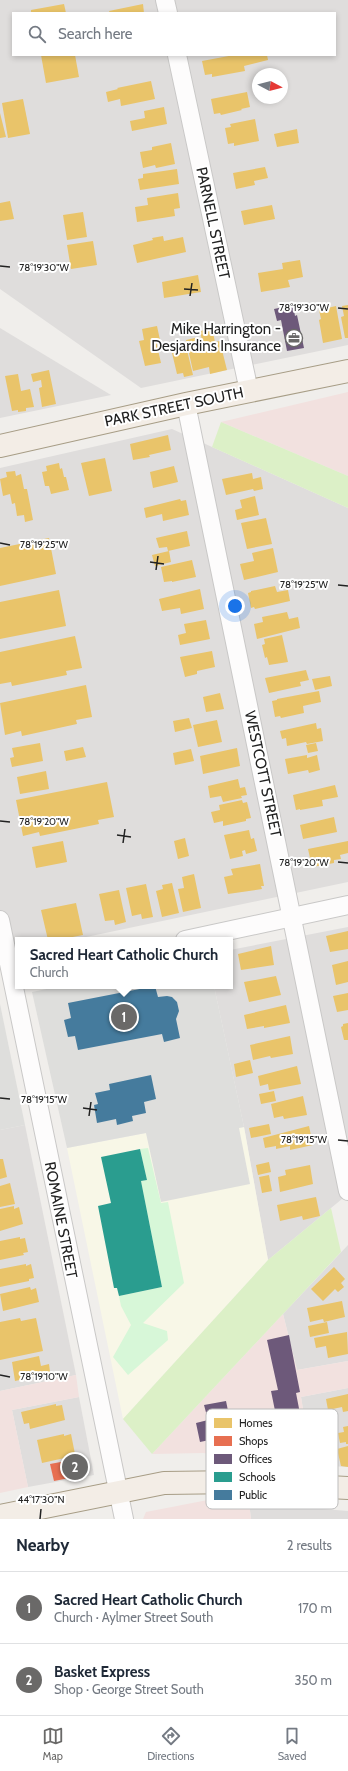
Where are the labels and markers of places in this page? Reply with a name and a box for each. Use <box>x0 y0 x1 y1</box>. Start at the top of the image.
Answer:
place label: Mike Harrington - Desjardins Insurance <box>151 320 281 355</box>
office icon: Mike Harrington - Desjardins Insurance <box>284 328 304 348</box>
pin: 1 <box>111 1002 137 1032</box>
pin: 2 <box>62 1452 88 1482</box>

